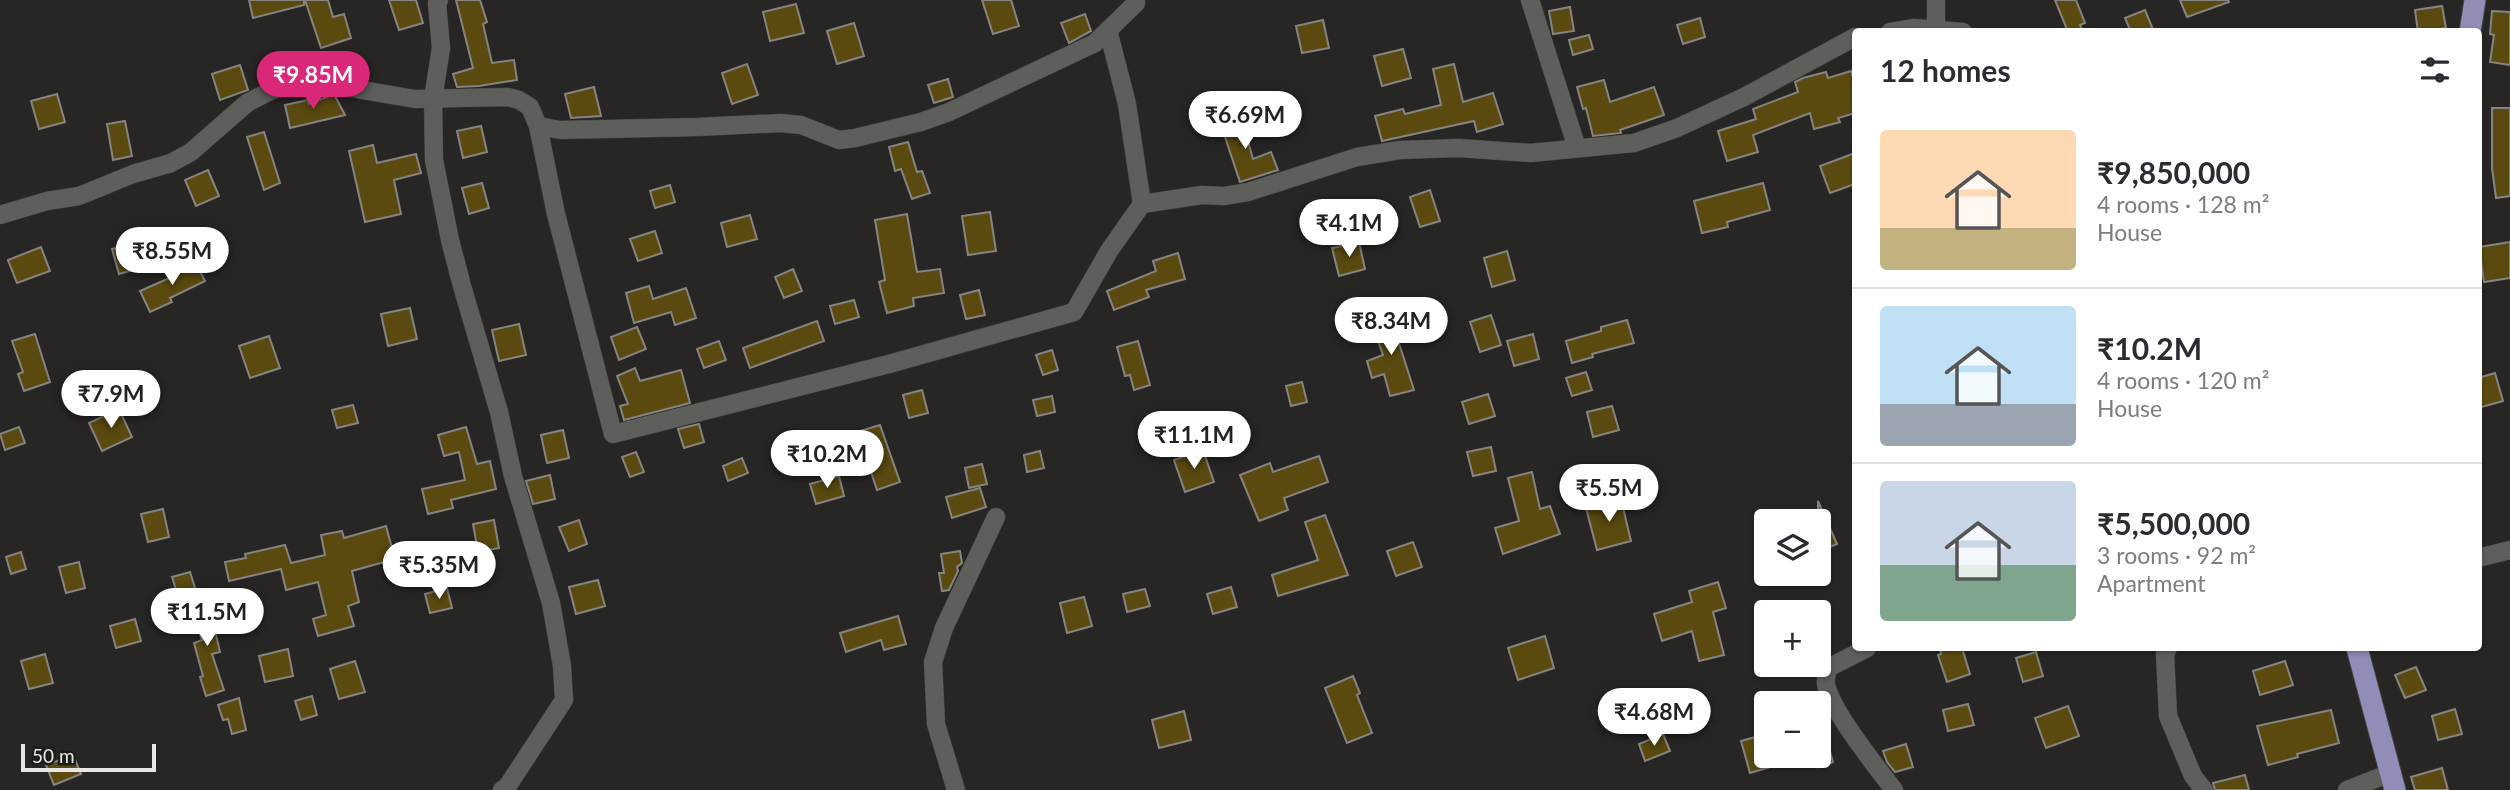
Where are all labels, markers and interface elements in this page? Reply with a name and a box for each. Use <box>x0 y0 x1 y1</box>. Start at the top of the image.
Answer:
icon: filters <box>2416 51 2454 89</box>
pin: ₹9.85M <box>256 52 370 111</box>
text: 12 homes <box>1880 52 2011 88</box>
text: ₹9.85M <box>273 60 353 88</box>
pin: ₹6.69M <box>1188 92 1302 151</box>
text: ₹6.69M <box>1205 100 1285 128</box>
text: ₹9,850,000 <box>2097 154 2250 190</box>
icon: home <box>1936 158 2020 242</box>
text: 4 rooms · 128 m² <box>2097 190 2269 218</box>
pin: ₹4.1M <box>1300 200 1398 259</box>
text: ₹4.1M <box>1315 208 1383 236</box>
text: House <box>2097 218 2162 246</box>
pin: ₹8.55M <box>115 228 229 287</box>
text: ₹8.55M <box>132 236 212 264</box>
pin: ₹8.34M <box>1334 298 1448 357</box>
text: ₹8.34M <box>1351 306 1431 334</box>
text: ₹10.2M <box>2097 330 2202 366</box>
icon: home <box>1936 334 2020 418</box>
text: 4 rooms · 120 m² <box>2097 366 2269 394</box>
pin: ₹7.9M <box>62 370 160 430</box>
text: ₹7.9M <box>77 379 145 407</box>
text: House <box>2097 394 2162 422</box>
pin: ₹11.1M <box>1137 412 1251 471</box>
text: ₹11.1M <box>1154 420 1234 448</box>
pin: ₹10.2M <box>770 430 884 490</box>
text: ₹10.2M <box>787 439 867 467</box>
pin: ₹5.5M <box>1560 464 1658 524</box>
text: ₹5.5M <box>1575 473 1643 501</box>
text: ₹5,500,000 <box>2097 505 2250 541</box>
map controls <box>1754 509 1831 768</box>
button: layers <box>1754 509 1831 586</box>
icon: home <box>1936 509 2020 593</box>
text: 3 rooms · 92 m² <box>2097 541 2256 569</box>
pin: ₹5.35M <box>382 542 496 601</box>
text: ₹5.35M <box>399 550 479 578</box>
text: Apartment <box>2097 569 2205 597</box>
pin: ₹11.5M <box>150 588 264 648</box>
text: ₹11.5M <box>167 597 247 625</box>
button: + <box>1754 600 1831 677</box>
pin: ₹4.68M <box>1597 688 1711 748</box>
button: − <box>1754 691 1831 768</box>
text: ₹4.68M <box>1614 697 1694 725</box>
scale bar <box>21 741 156 773</box>
text: 50 m <box>32 744 75 767</box>

